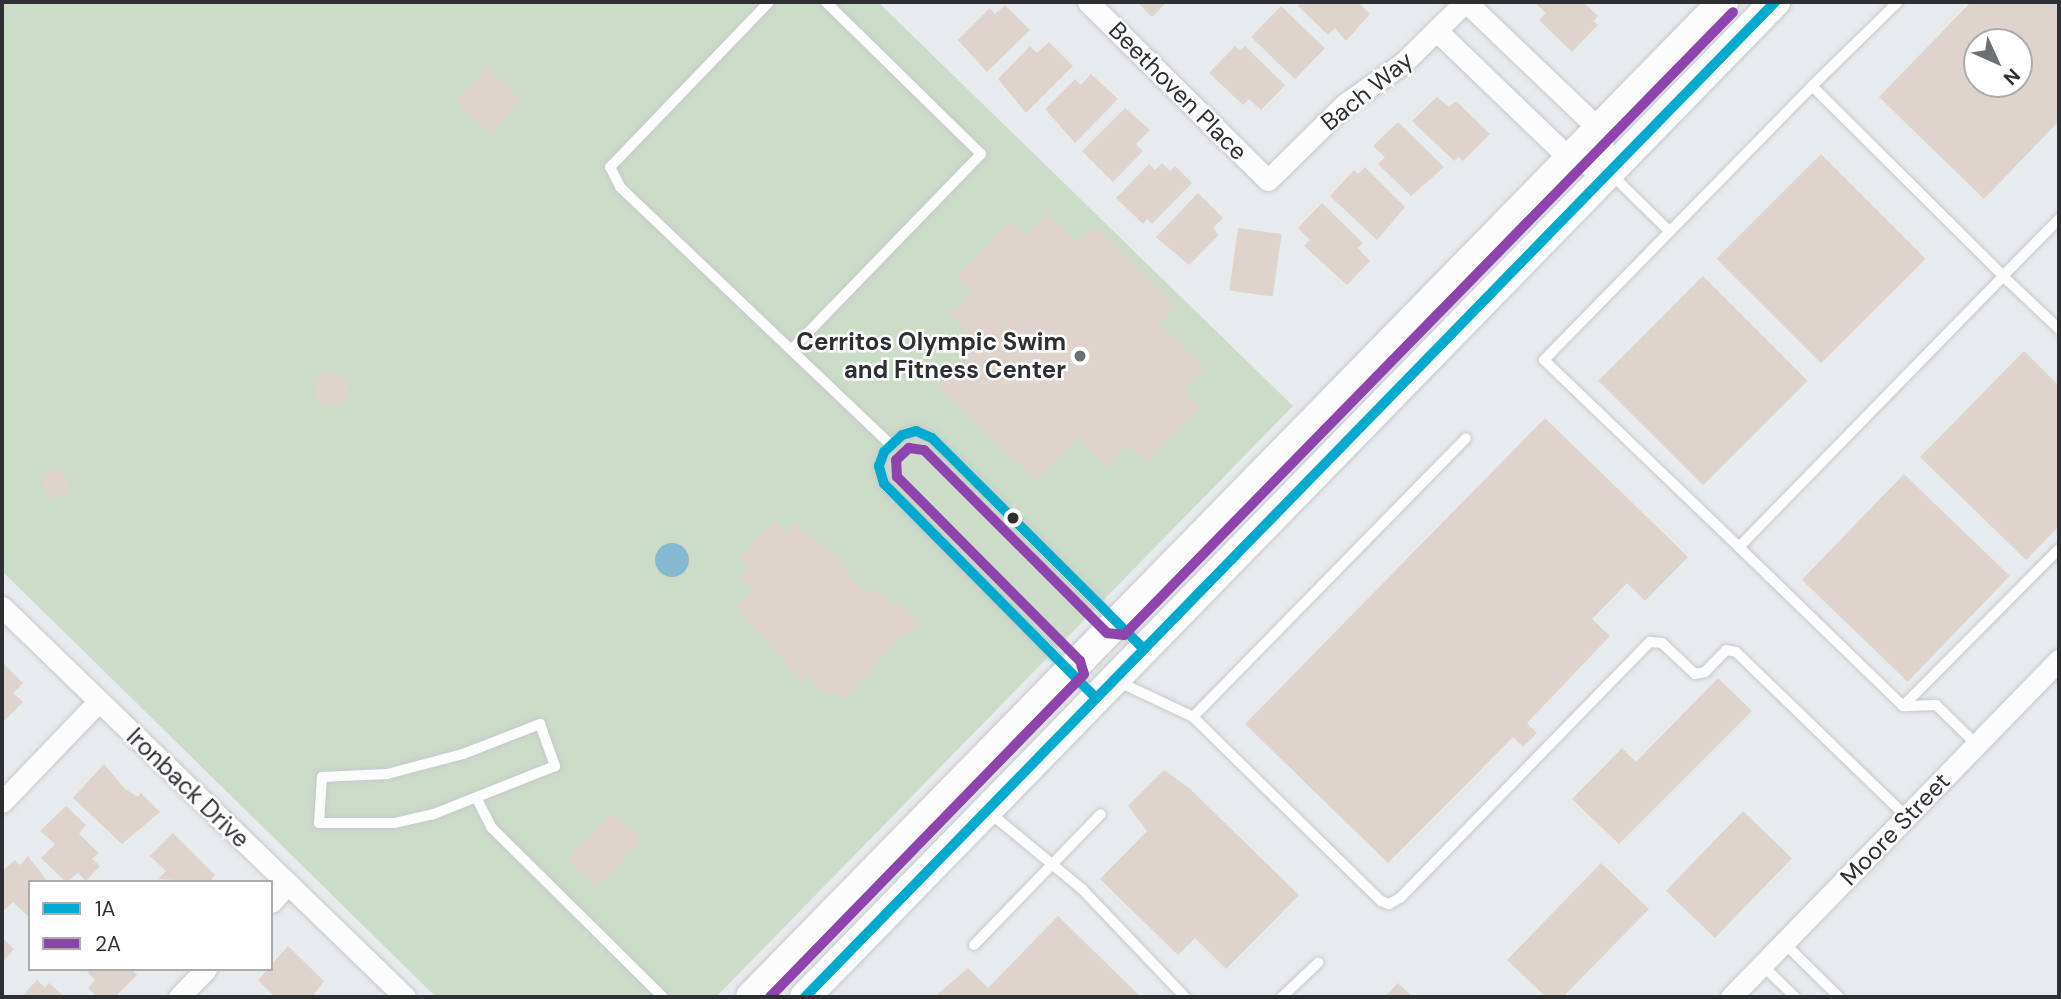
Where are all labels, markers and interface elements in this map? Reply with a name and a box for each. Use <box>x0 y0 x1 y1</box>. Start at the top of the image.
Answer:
street label: Beethoven Place <box>1103 16 1253 166</box>
north arrow <box>1963 28 2033 98</box>
street label: Bach Way <box>1315 45 1419 137</box>
text: N <box>1998 63 2026 91</box>
place label: Cerritos Olympic Swim and Fitness Center <box>796 328 1066 384</box>
marker: Cerritos Olympic Swim and Fitness Center <box>1072 348 1088 364</box>
unlabelled marker <box>1006 511 1020 525</box>
street label: Ironback Drive <box>121 722 255 854</box>
street label: Moore Street <box>1834 767 1956 891</box>
legend <box>28 880 273 971</box>
text: 1A <box>95 895 116 923</box>
text: 2A <box>95 930 121 958</box>

